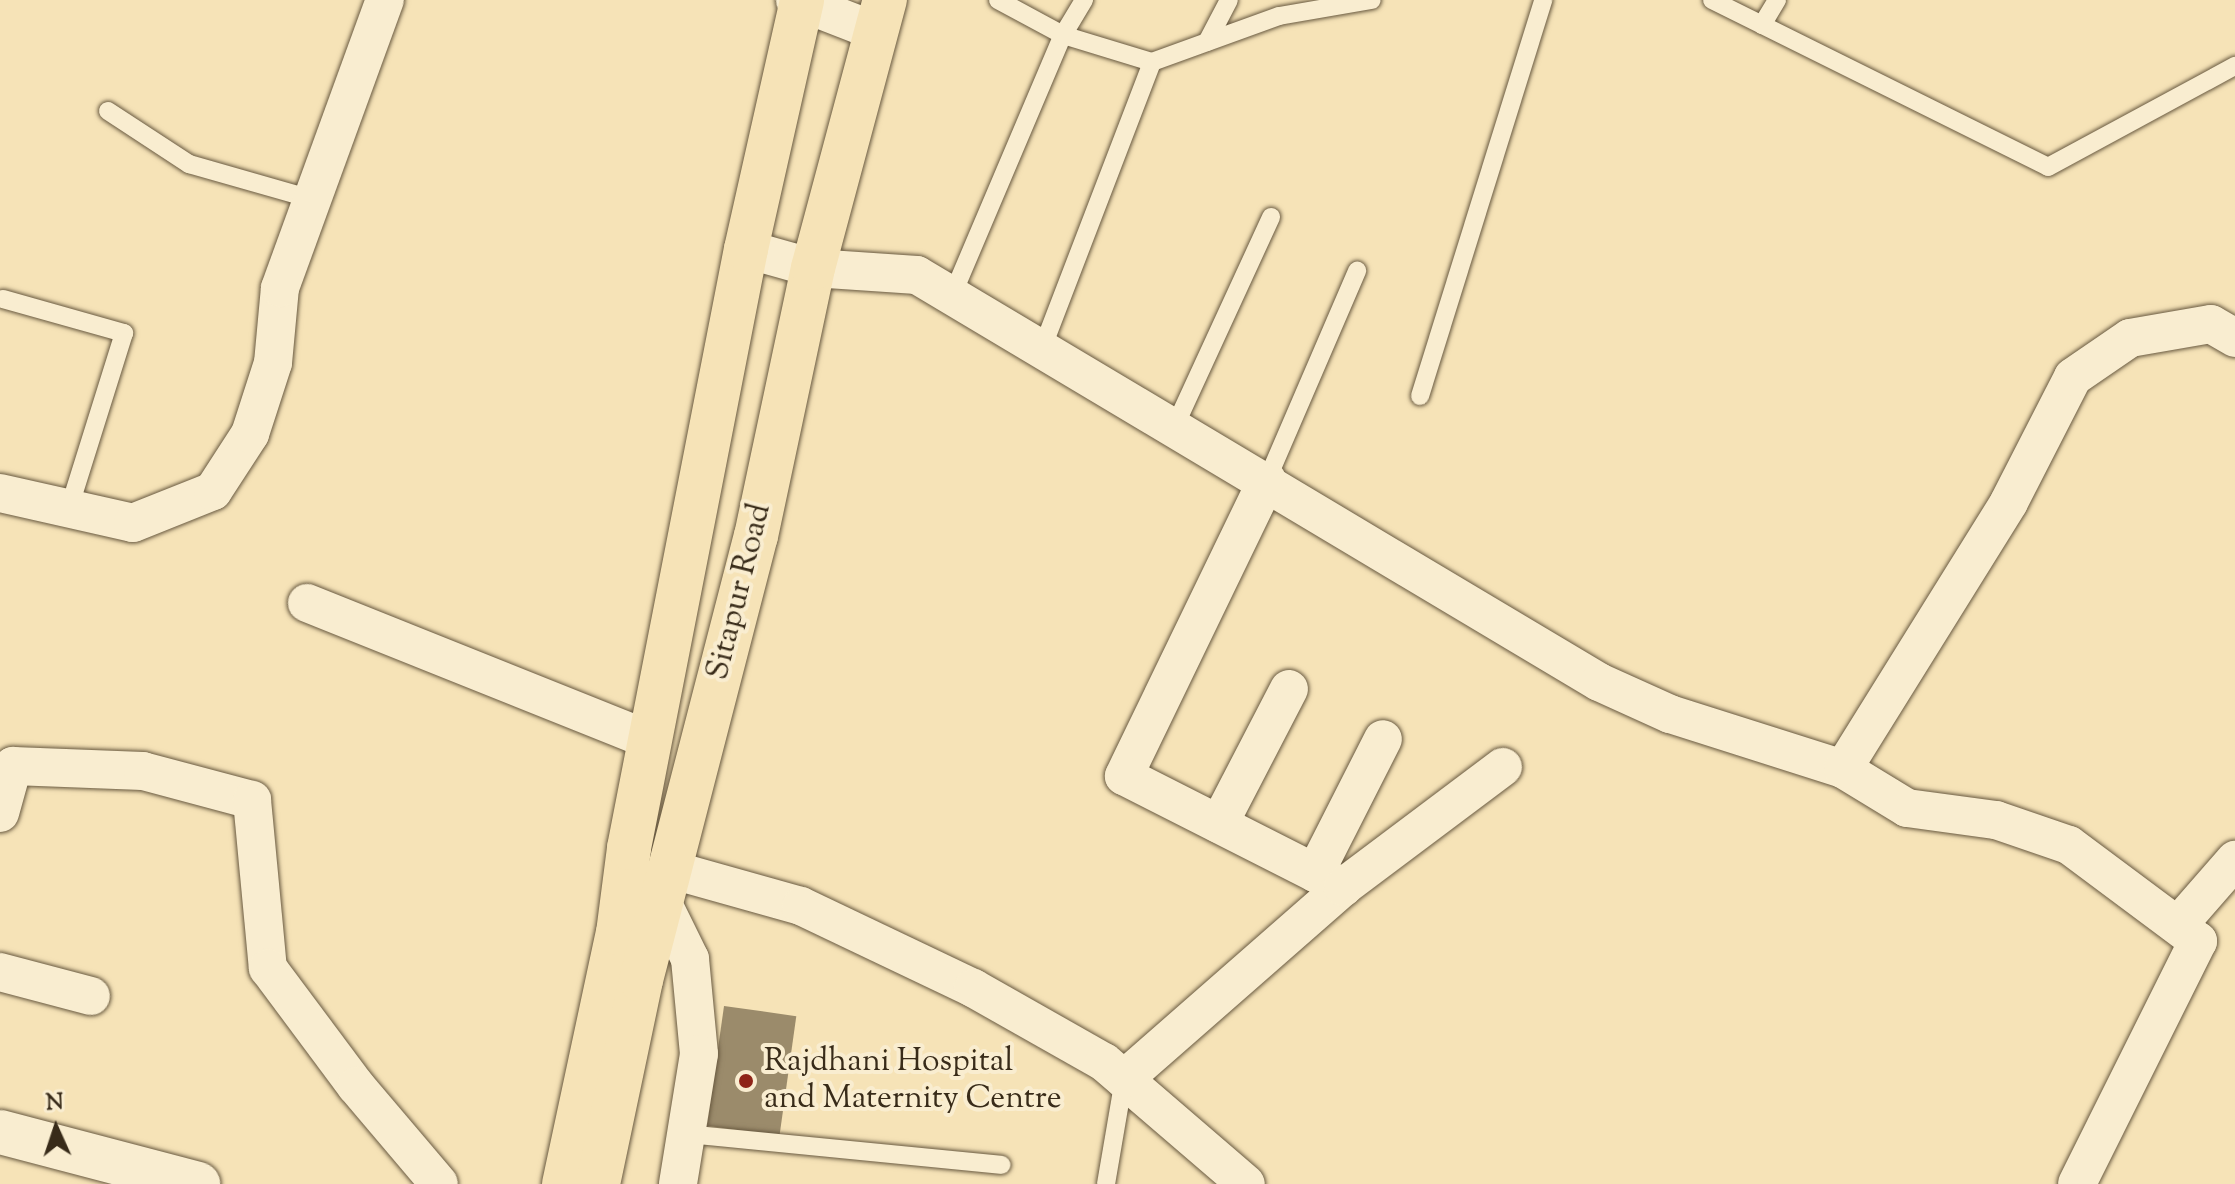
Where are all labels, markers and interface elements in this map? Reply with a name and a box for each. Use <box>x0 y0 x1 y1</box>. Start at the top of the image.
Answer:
street label: Sitapur Road <box>700 500 780 684</box>
place label: Rajdhani Hospital and Maternity Centre <box>764 1044 1062 1119</box>
marker: Rajdhani Hospital and Maternity Centre <box>735 1070 757 1092</box>
north arrow <box>16 1088 96 1168</box>
text: N <box>45 1088 64 1120</box>

